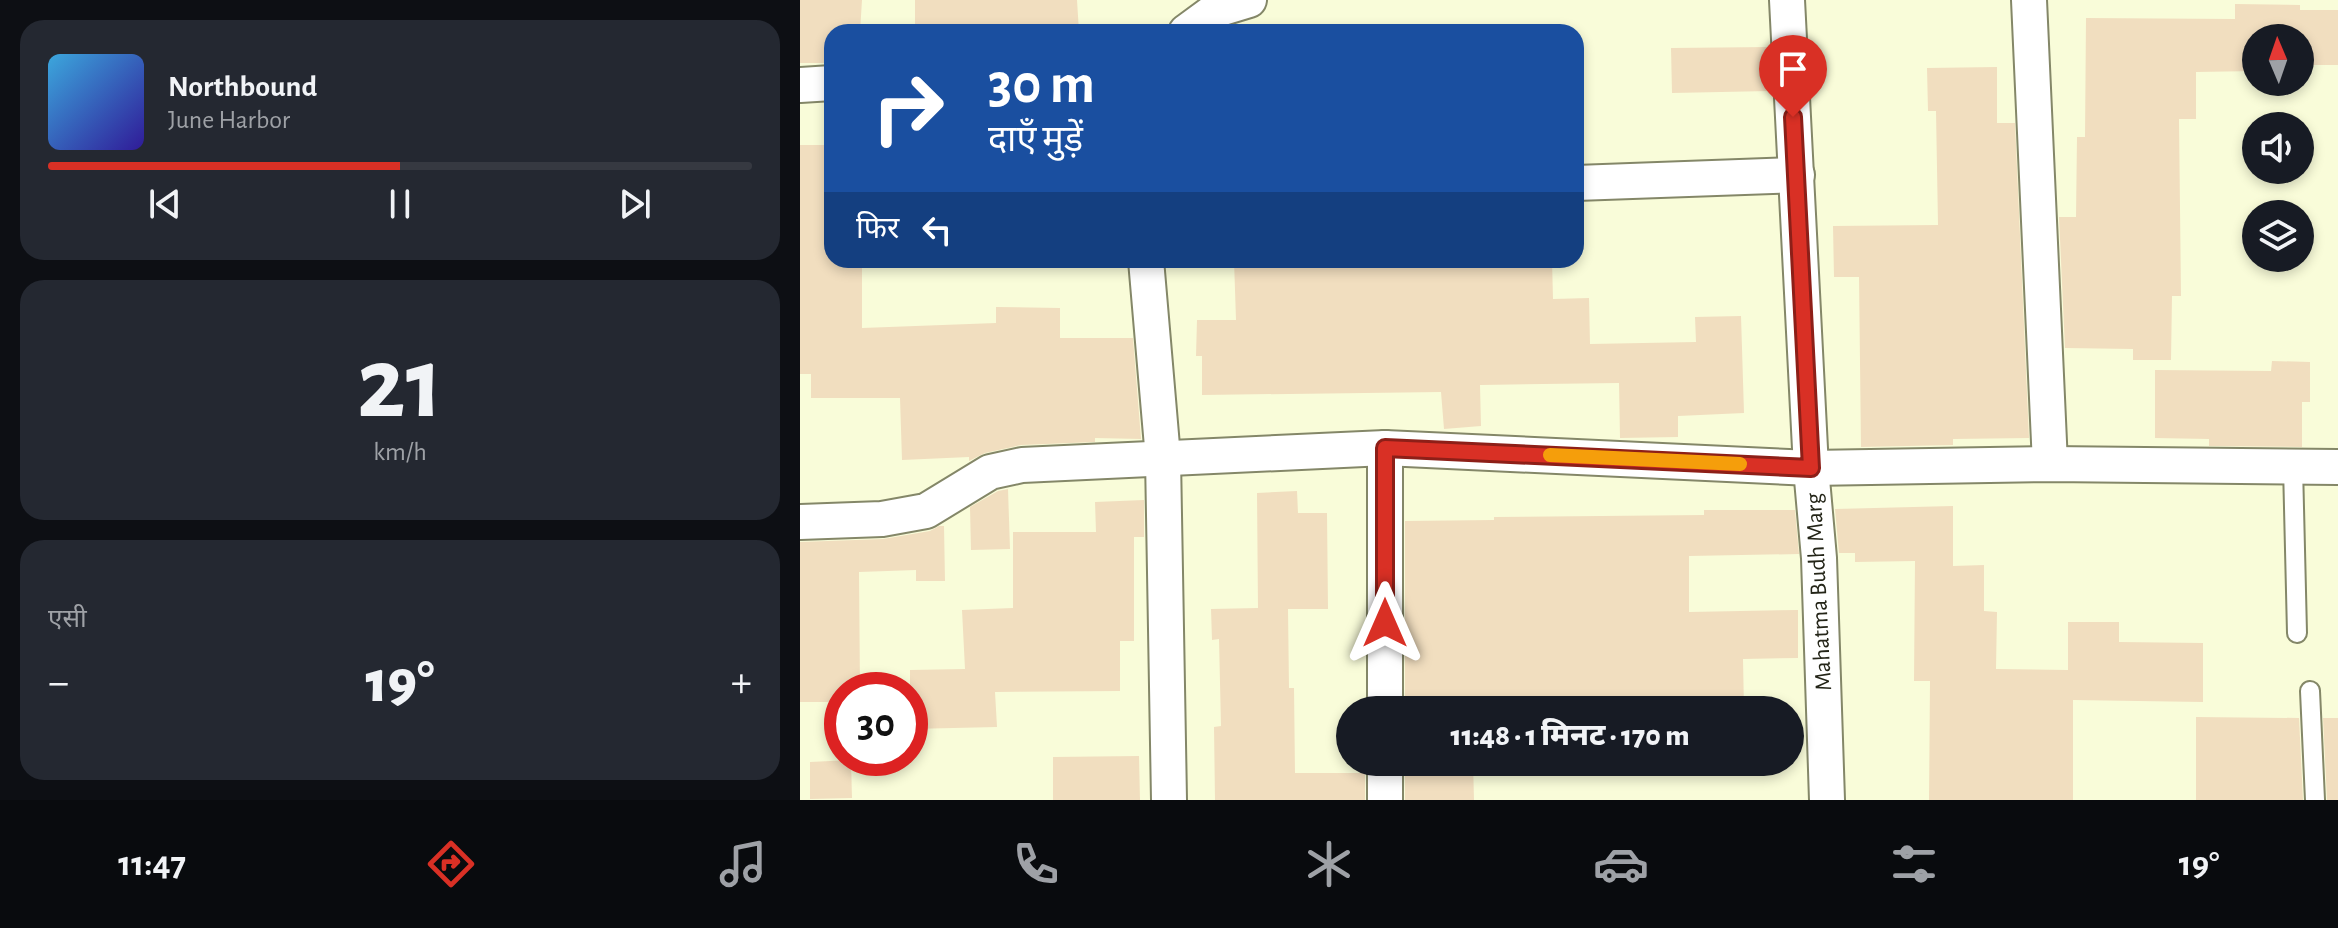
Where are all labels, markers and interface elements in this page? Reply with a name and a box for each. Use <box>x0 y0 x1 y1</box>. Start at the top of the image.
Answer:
north arrow <box>2242 24 2314 96</box>
map controls <box>2242 24 2314 272</box>
pin <box>1759 35 1827 117</box>
icon: arrive <box>1771 47 1815 91</box>
icon: right <box>856 56 960 160</box>
text: 30 m <box>988 57 1095 113</box>
text: Northbound <box>168 72 317 102</box>
text: June Harbor <box>168 107 290 133</box>
button: sound <box>2242 112 2314 184</box>
text: दाएँ मुड़ें <box>988 122 1083 158</box>
icon: previous <box>143 182 187 226</box>
icon: pause <box>378 182 422 226</box>
icon: next <box>613 182 657 226</box>
button: layers <box>2242 200 2314 272</box>
icon: left <box>915 208 959 252</box>
text: फिर <box>856 214 899 244</box>
text: 21 <box>357 333 443 437</box>
text: km/h <box>373 439 427 465</box>
street label: Mahatma Budh Marg <box>1802 492 1836 692</box>
position arrow <box>1343 581 1427 665</box>
text: एसी <box>48 606 87 632</box>
text: 19° <box>366 653 434 713</box>
text: − <box>48 661 69 705</box>
text: + <box>731 661 752 705</box>
speed limit sign: 30 <box>824 672 928 776</box>
text: 11:48 · 1 मिनट · 170 m <box>1451 721 1689 751</box>
icon: directions <box>423 836 479 892</box>
icon: music <box>715 836 771 892</box>
icon: phone <box>1008 836 1064 892</box>
icon: climate <box>1301 836 1357 892</box>
icon: car <box>1593 836 1649 892</box>
icon: filters <box>1886 836 1942 892</box>
text: 11:47 <box>118 846 186 882</box>
text: 19° <box>2179 846 2220 882</box>

